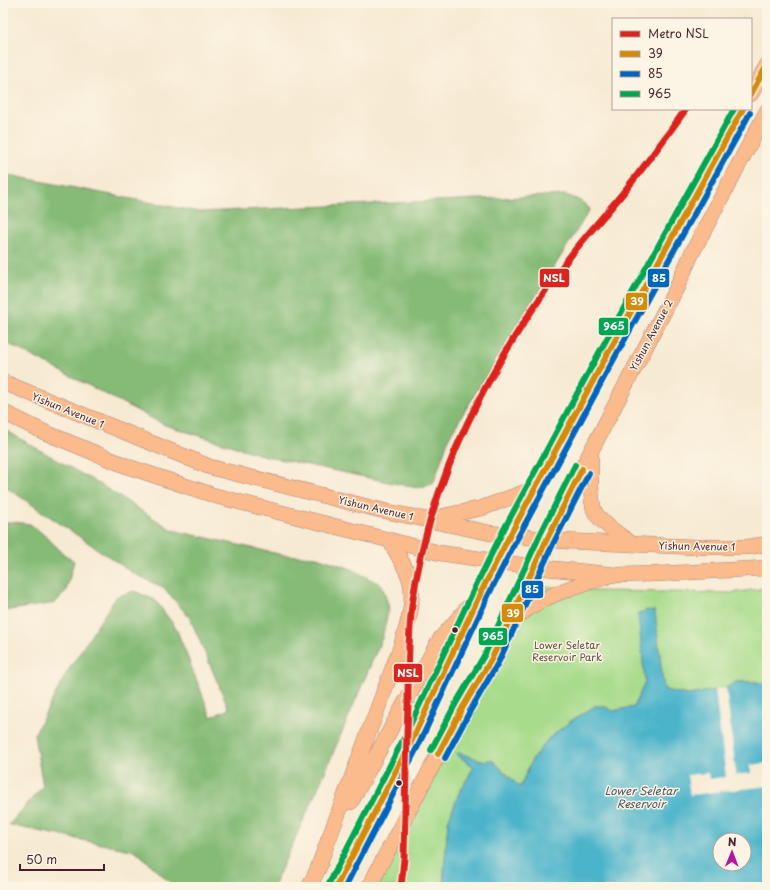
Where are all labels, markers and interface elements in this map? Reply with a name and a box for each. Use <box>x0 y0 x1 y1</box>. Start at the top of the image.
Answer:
legend <box>612 18 752 110</box>
text: Metro NSL <box>648 24 709 42</box>
text: 39 <box>648 44 663 62</box>
text: 85 <box>648 64 663 82</box>
text: 965 <box>648 84 671 102</box>
line badge: NSL <box>539 268 570 288</box>
line badge: 85 <box>647 268 670 288</box>
text: NSL <box>543 269 565 286</box>
text: 85 <box>652 269 666 286</box>
line badge: 39 <box>625 292 648 311</box>
text: 39 <box>630 292 644 309</box>
street label: Yishun Avenue 2 <box>625 296 676 373</box>
line badge: 965 <box>598 317 629 336</box>
text: 965 <box>603 317 625 334</box>
street label: Yishun Avenue 1 <box>30 388 107 431</box>
street label: Yishun Avenue 1 <box>337 492 415 523</box>
street label: Yishun Avenue 1 <box>659 537 736 554</box>
line badge: 85 <box>521 580 544 599</box>
text: 85 <box>525 580 539 597</box>
line badge: 39 <box>501 603 524 623</box>
text: 39 <box>506 604 520 621</box>
unlabelled marker <box>450 625 460 635</box>
line badge: 965 <box>478 627 508 646</box>
text: 965 <box>482 627 504 644</box>
park label: Lower Seletar Reservoir Park <box>532 637 602 664</box>
line badge: NSL <box>393 663 423 683</box>
text: NSL <box>397 664 419 681</box>
unlabelled marker <box>394 778 404 788</box>
water label: Lower Seletar Reservoir <box>605 782 679 812</box>
north arrow <box>712 832 752 872</box>
text: N <box>728 833 737 850</box>
scale bar <box>20 846 104 872</box>
text: 50 m <box>26 850 57 868</box>

